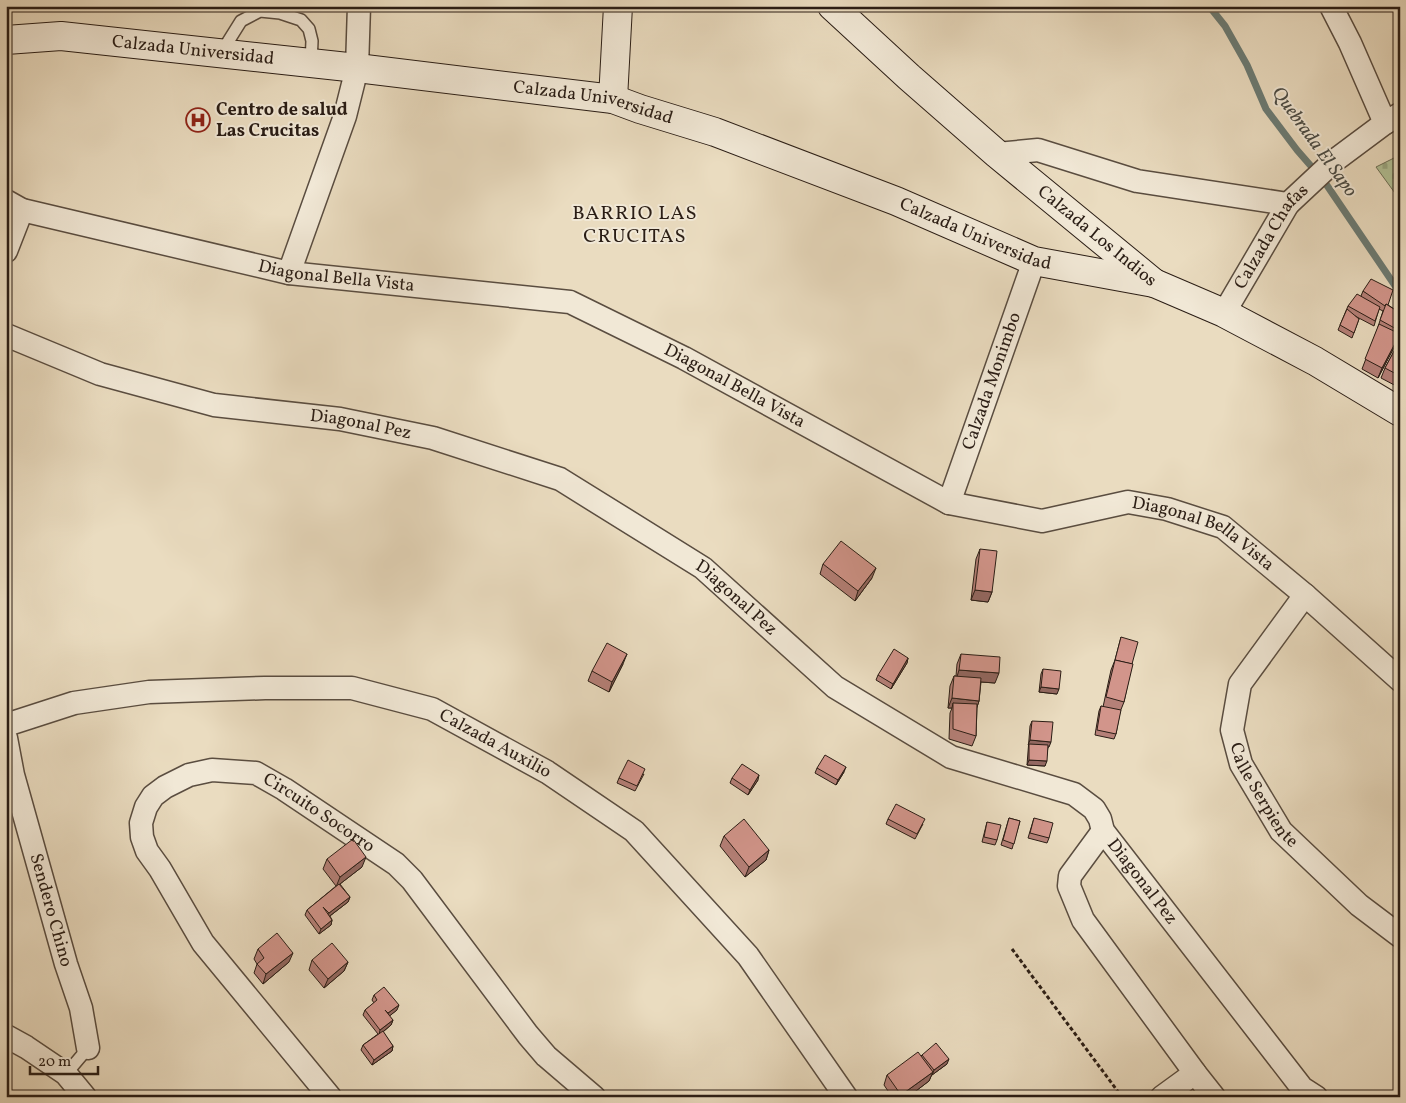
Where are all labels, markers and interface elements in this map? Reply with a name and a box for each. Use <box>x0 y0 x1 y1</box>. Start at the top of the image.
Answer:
street label: Calzada Universidad <box>111 29 275 71</box>
street label: Calzada Universidad <box>512 75 676 131</box>
water label: Quebrada El Sapo <box>1265 82 1363 203</box>
place label: Centro de salud Las Crucitas <box>216 98 348 144</box>
hospital icon: Centro de salud Las Crucitas <box>185 107 211 133</box>
street label: Calzada Chafas <box>1228 178 1314 294</box>
street label: Calzada Los Indios <box>1032 180 1162 293</box>
street label: Calzada Universidad <box>895 191 1053 276</box>
district label: BARRIO LAS CRUCITAS <box>572 200 698 251</box>
street label: Diagonal Bella Vista <box>256 254 416 298</box>
street label: Calzada Monimbo <box>956 309 1027 454</box>
street label: Diagonal Bella Vista <box>660 338 810 435</box>
street label: Diagonal Pez <box>309 403 414 446</box>
street label: Diagonal Bella Vista <box>1130 490 1280 577</box>
street label: Diagonal Pez <box>691 554 783 641</box>
street label: Calzada Auxilio <box>434 703 556 784</box>
street label: Calle Serpiente <box>1223 740 1304 854</box>
street label: Circuito Socorro <box>258 767 380 859</box>
street label: Diagonal Pez <box>1101 833 1183 930</box>
street label: Sendero Chino <box>23 850 79 970</box>
scale bar <box>30 1043 98 1075</box>
text: 20 m <box>38 1052 71 1073</box>

